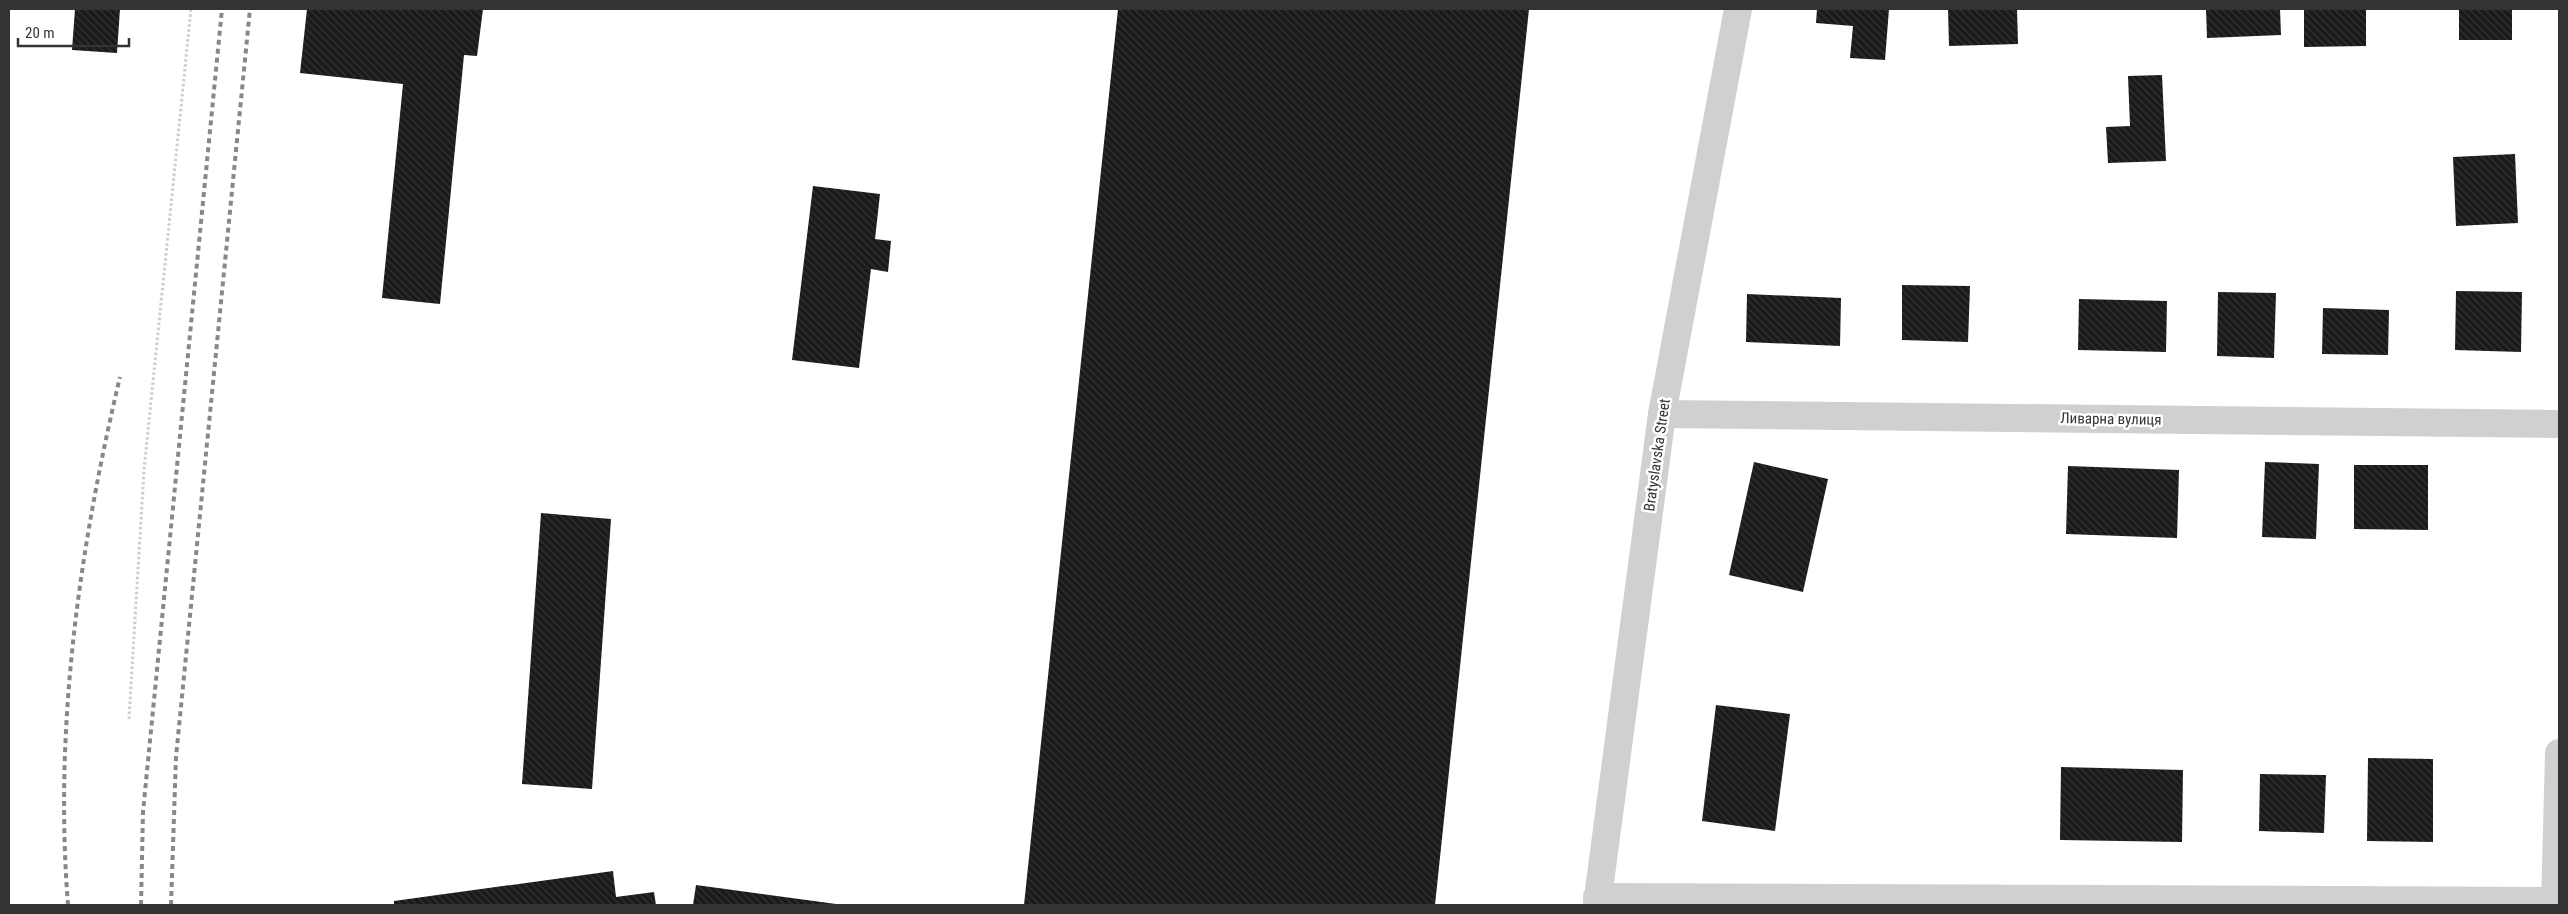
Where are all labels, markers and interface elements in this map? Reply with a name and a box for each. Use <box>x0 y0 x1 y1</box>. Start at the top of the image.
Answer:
scale bar <box>18 15 129 47</box>
text: 20 m <box>25 24 55 42</box>
street label: Bratyslavska Street <box>1640 398 1674 512</box>
street label: Ливарна вулиця <box>2060 409 2162 429</box>

